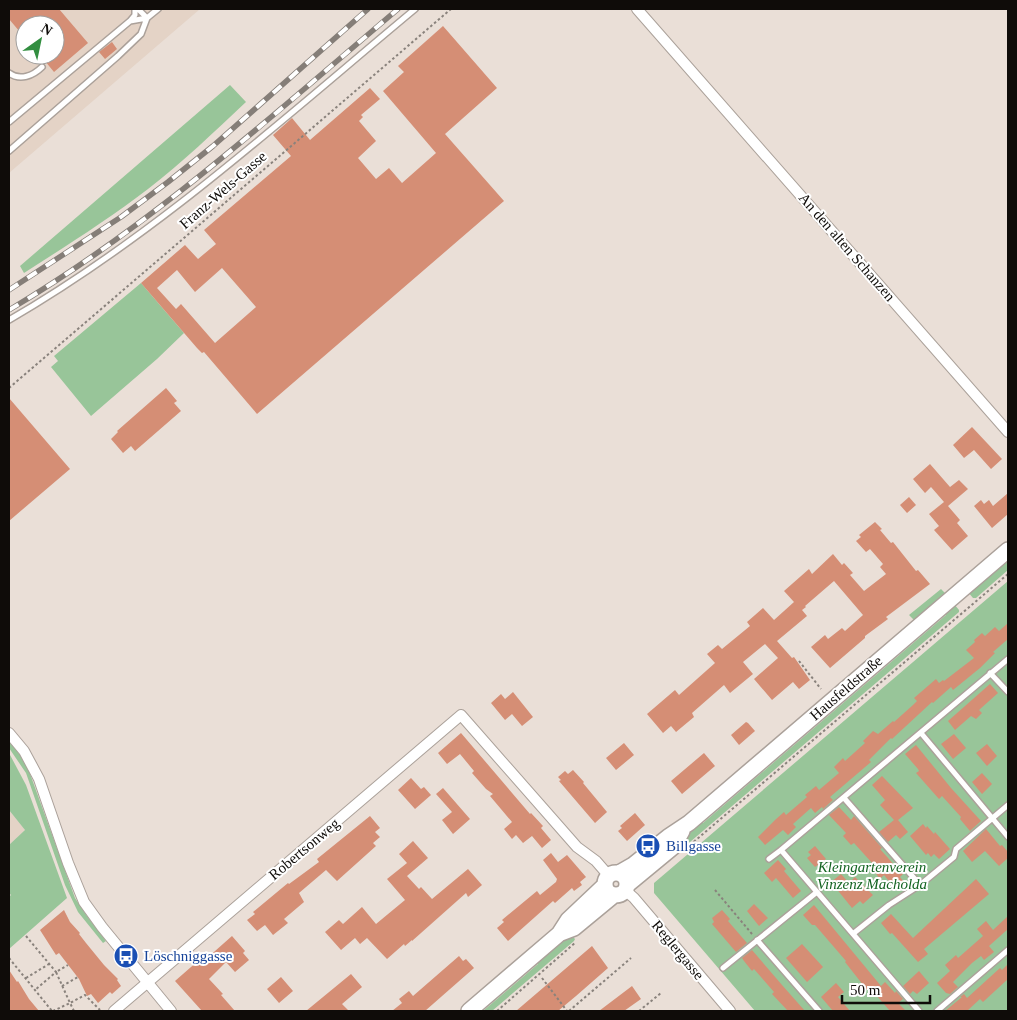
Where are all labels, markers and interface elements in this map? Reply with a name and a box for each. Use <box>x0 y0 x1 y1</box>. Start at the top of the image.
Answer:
north arrow <box>15 15 65 65</box>
text: N <box>38 20 55 39</box>
street label: Franz-Wels-Gasse <box>176 148 270 232</box>
street label: An den alten Schanzen <box>796 190 899 305</box>
street label: Hausfeldstraße <box>807 652 885 724</box>
street label: Robertsonweg <box>266 815 343 883</box>
bus stop icon: Billgasse <box>635 833 661 859</box>
place label: Billgasse <box>666 838 721 854</box>
park label: Kleingartenverein Vinzenz Macholda <box>817 859 927 892</box>
street label: Reglergasse <box>649 917 708 983</box>
bus stop icon: Löschniggasse <box>113 943 139 969</box>
place label: Löschniggasse <box>144 948 233 964</box>
scale bar <box>842 972 930 1004</box>
text: 50 m <box>850 982 881 998</box>

